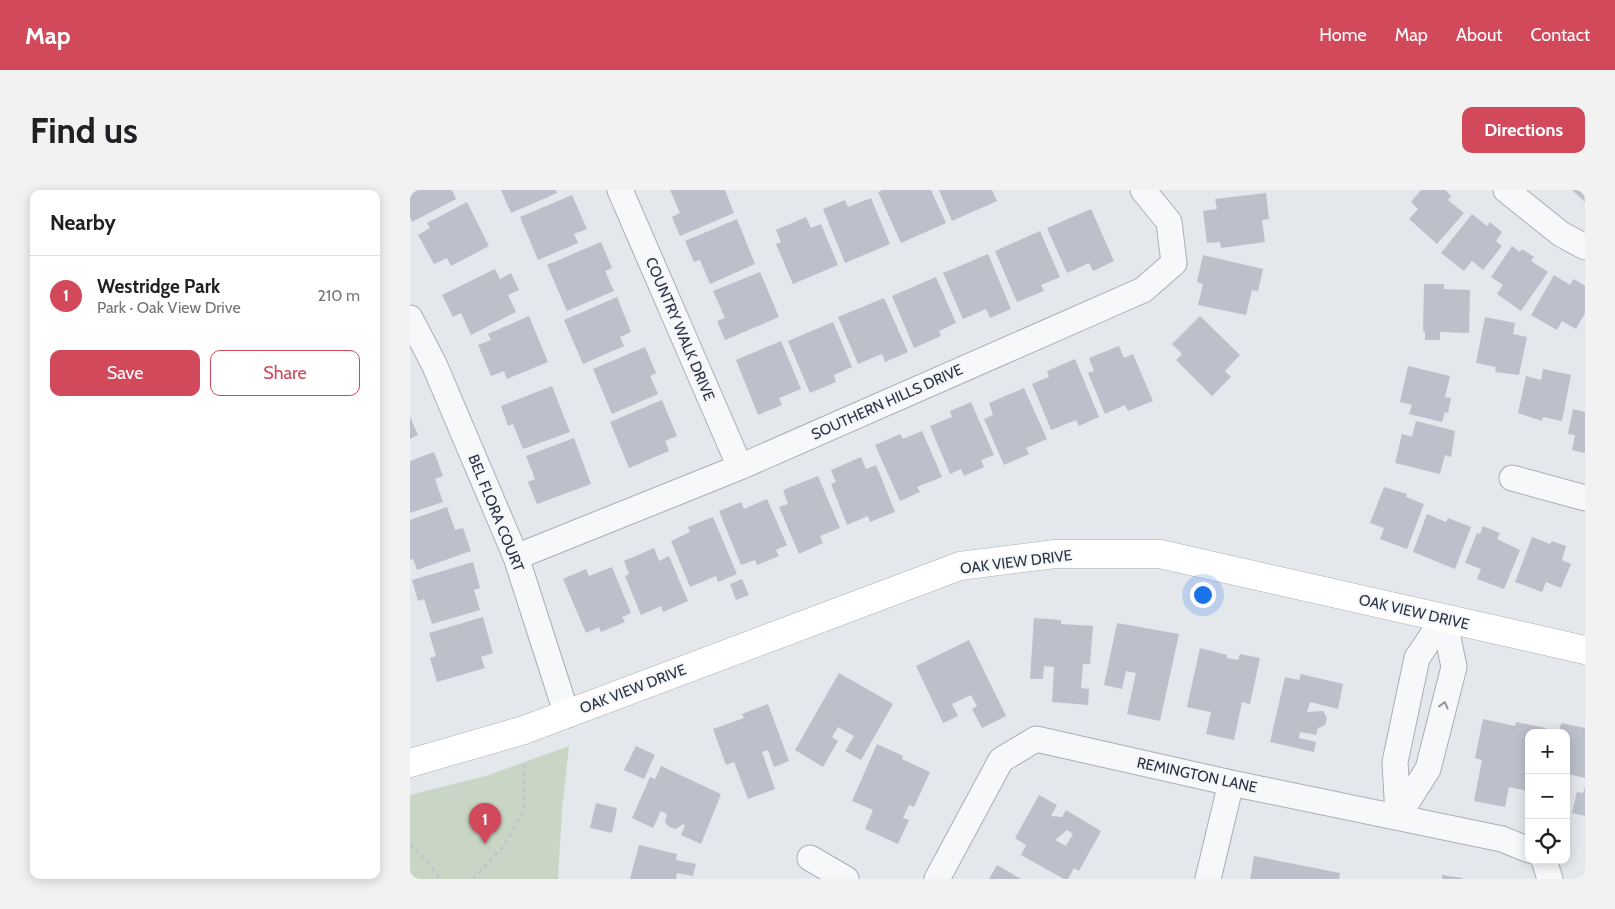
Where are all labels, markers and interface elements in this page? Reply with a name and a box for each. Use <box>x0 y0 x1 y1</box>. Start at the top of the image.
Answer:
text: Map <box>25 21 71 50</box>
text: Home <box>1319 24 1367 46</box>
text: Map <box>1395 24 1428 46</box>
text: About <box>1456 24 1502 46</box>
text: Contact <box>1530 24 1590 46</box>
button: Directions <box>1462 107 1585 153</box>
text: Find us <box>30 109 138 152</box>
text: Nearby <box>50 210 116 235</box>
street label: COUNTRY WALK DRIVE <box>642 254 718 404</box>
text: Westridge Park <box>97 275 220 298</box>
text: 1 <box>63 286 69 305</box>
text: 210 m <box>318 286 360 305</box>
text: Park · Oak View Drive <box>97 298 241 317</box>
button: Save <box>50 350 200 396</box>
button: Share <box>210 350 360 396</box>
street label: SOUTHERN HILLS DRIVE <box>808 360 966 444</box>
street label: BEL FLORA COURT <box>464 452 528 574</box>
street label: OAK VIEW DRIVE <box>959 546 1073 578</box>
your location <box>1190 582 1216 608</box>
street label: OAK VIEW DRIVE <box>1357 591 1471 633</box>
street label: OAK VIEW DRIVE <box>577 660 689 718</box>
one-way arrow <box>1438 701 1449 710</box>
map controls <box>1525 729 1570 864</box>
button: + <box>1525 729 1570 774</box>
street label: REMINGTON LANE <box>1135 753 1259 797</box>
button: − <box>1525 774 1570 819</box>
pin: 1 <box>469 803 501 844</box>
button: locate <box>1525 819 1570 864</box>

